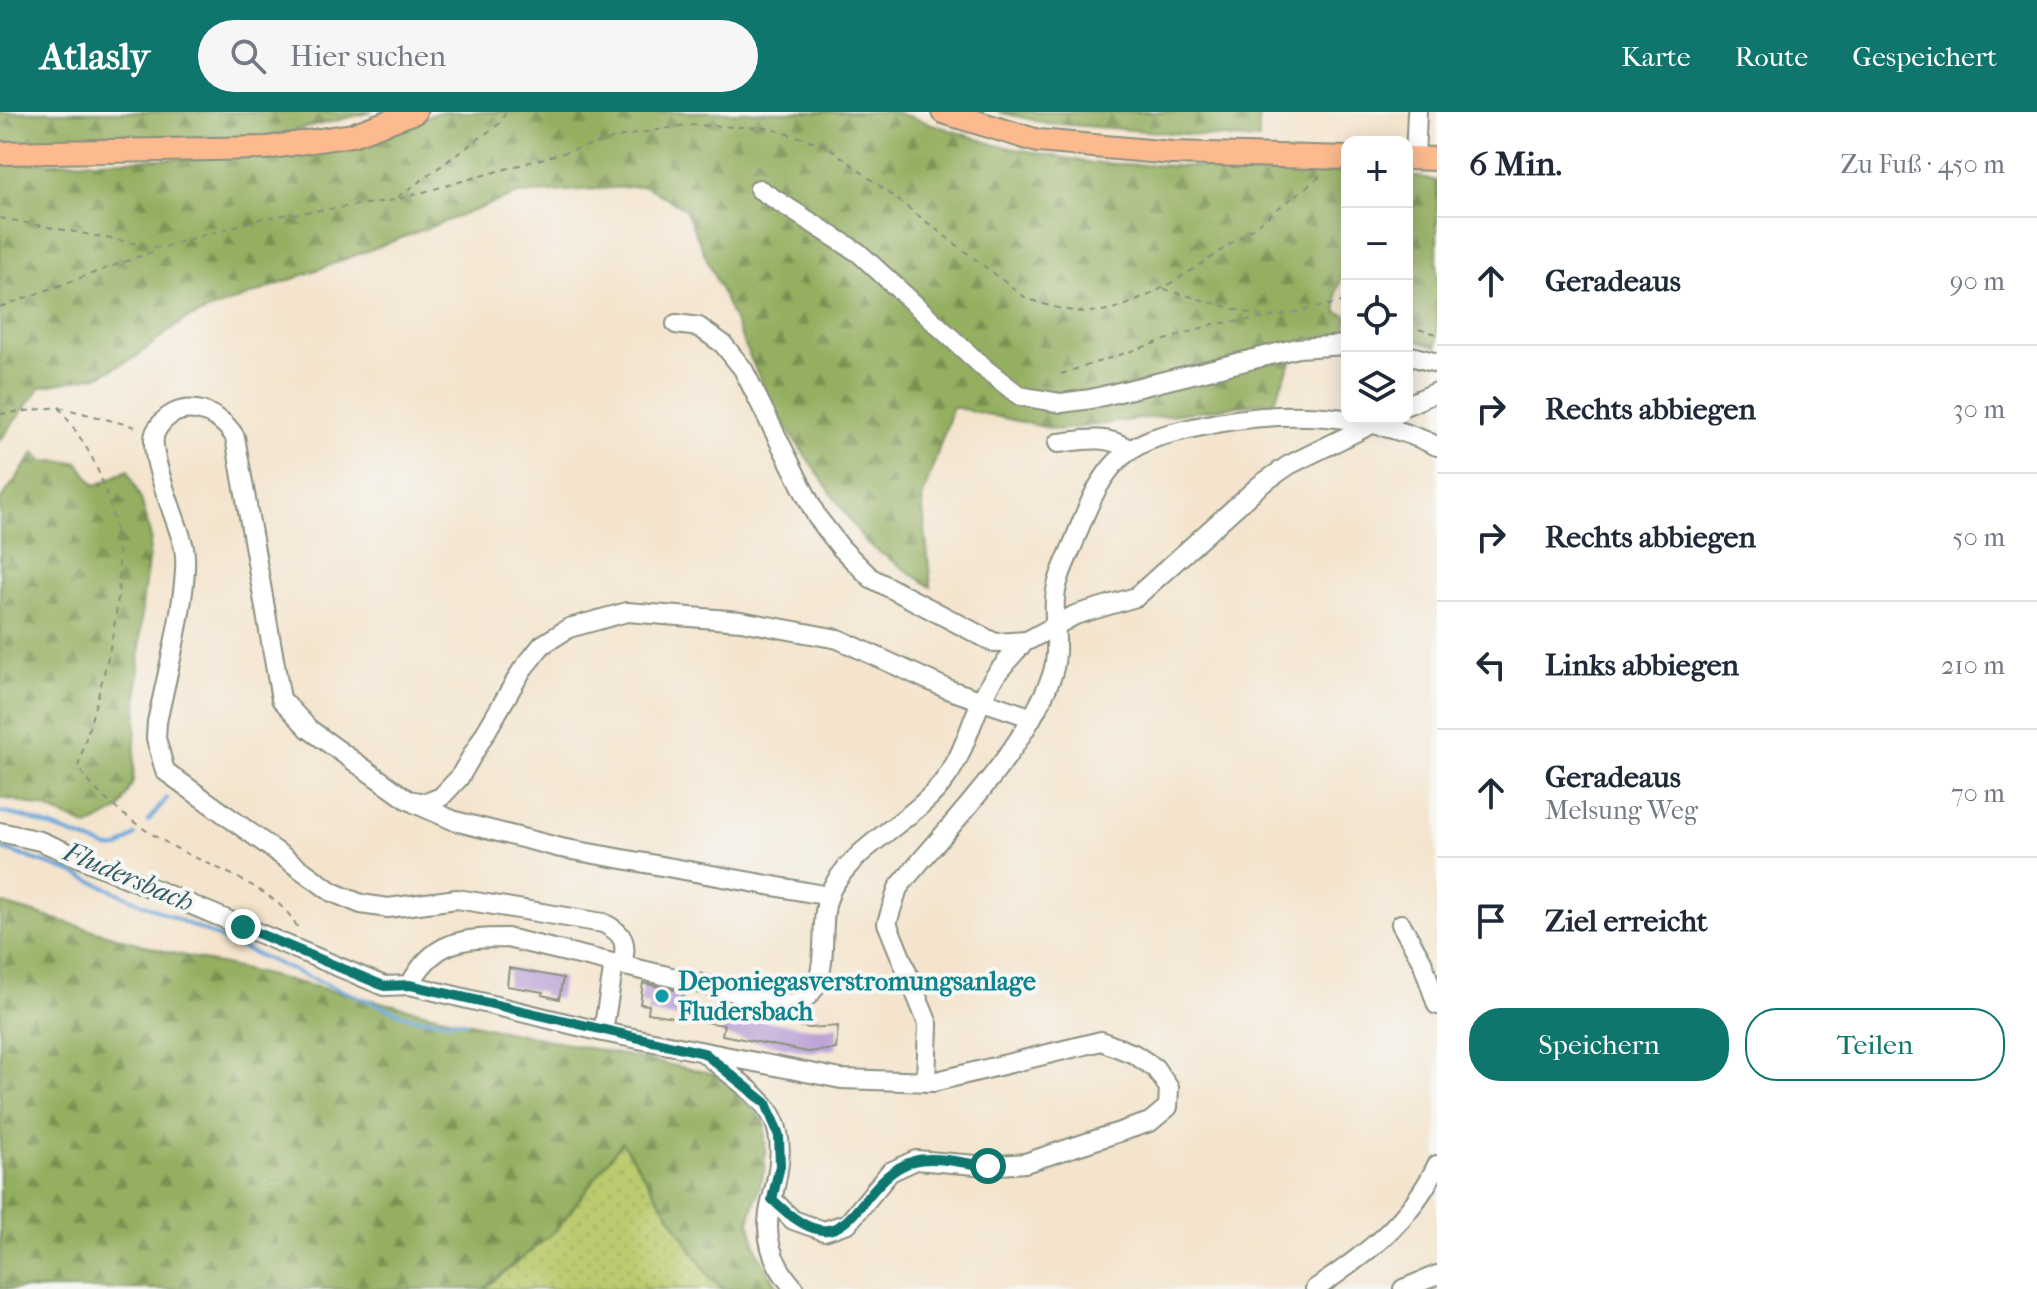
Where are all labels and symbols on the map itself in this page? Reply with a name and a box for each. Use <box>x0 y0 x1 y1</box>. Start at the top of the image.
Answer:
water label: Fludersbach <box>58 834 199 919</box>
route end <box>225 909 261 945</box>
place label: Deponiegasverstromungsanlage Fludersbach <box>677 966 1036 1027</box>
marker: Deponiegasverstromungsanlage Fludersbach <box>653 987 671 1005</box>
route start <box>970 1148 1006 1184</box>

